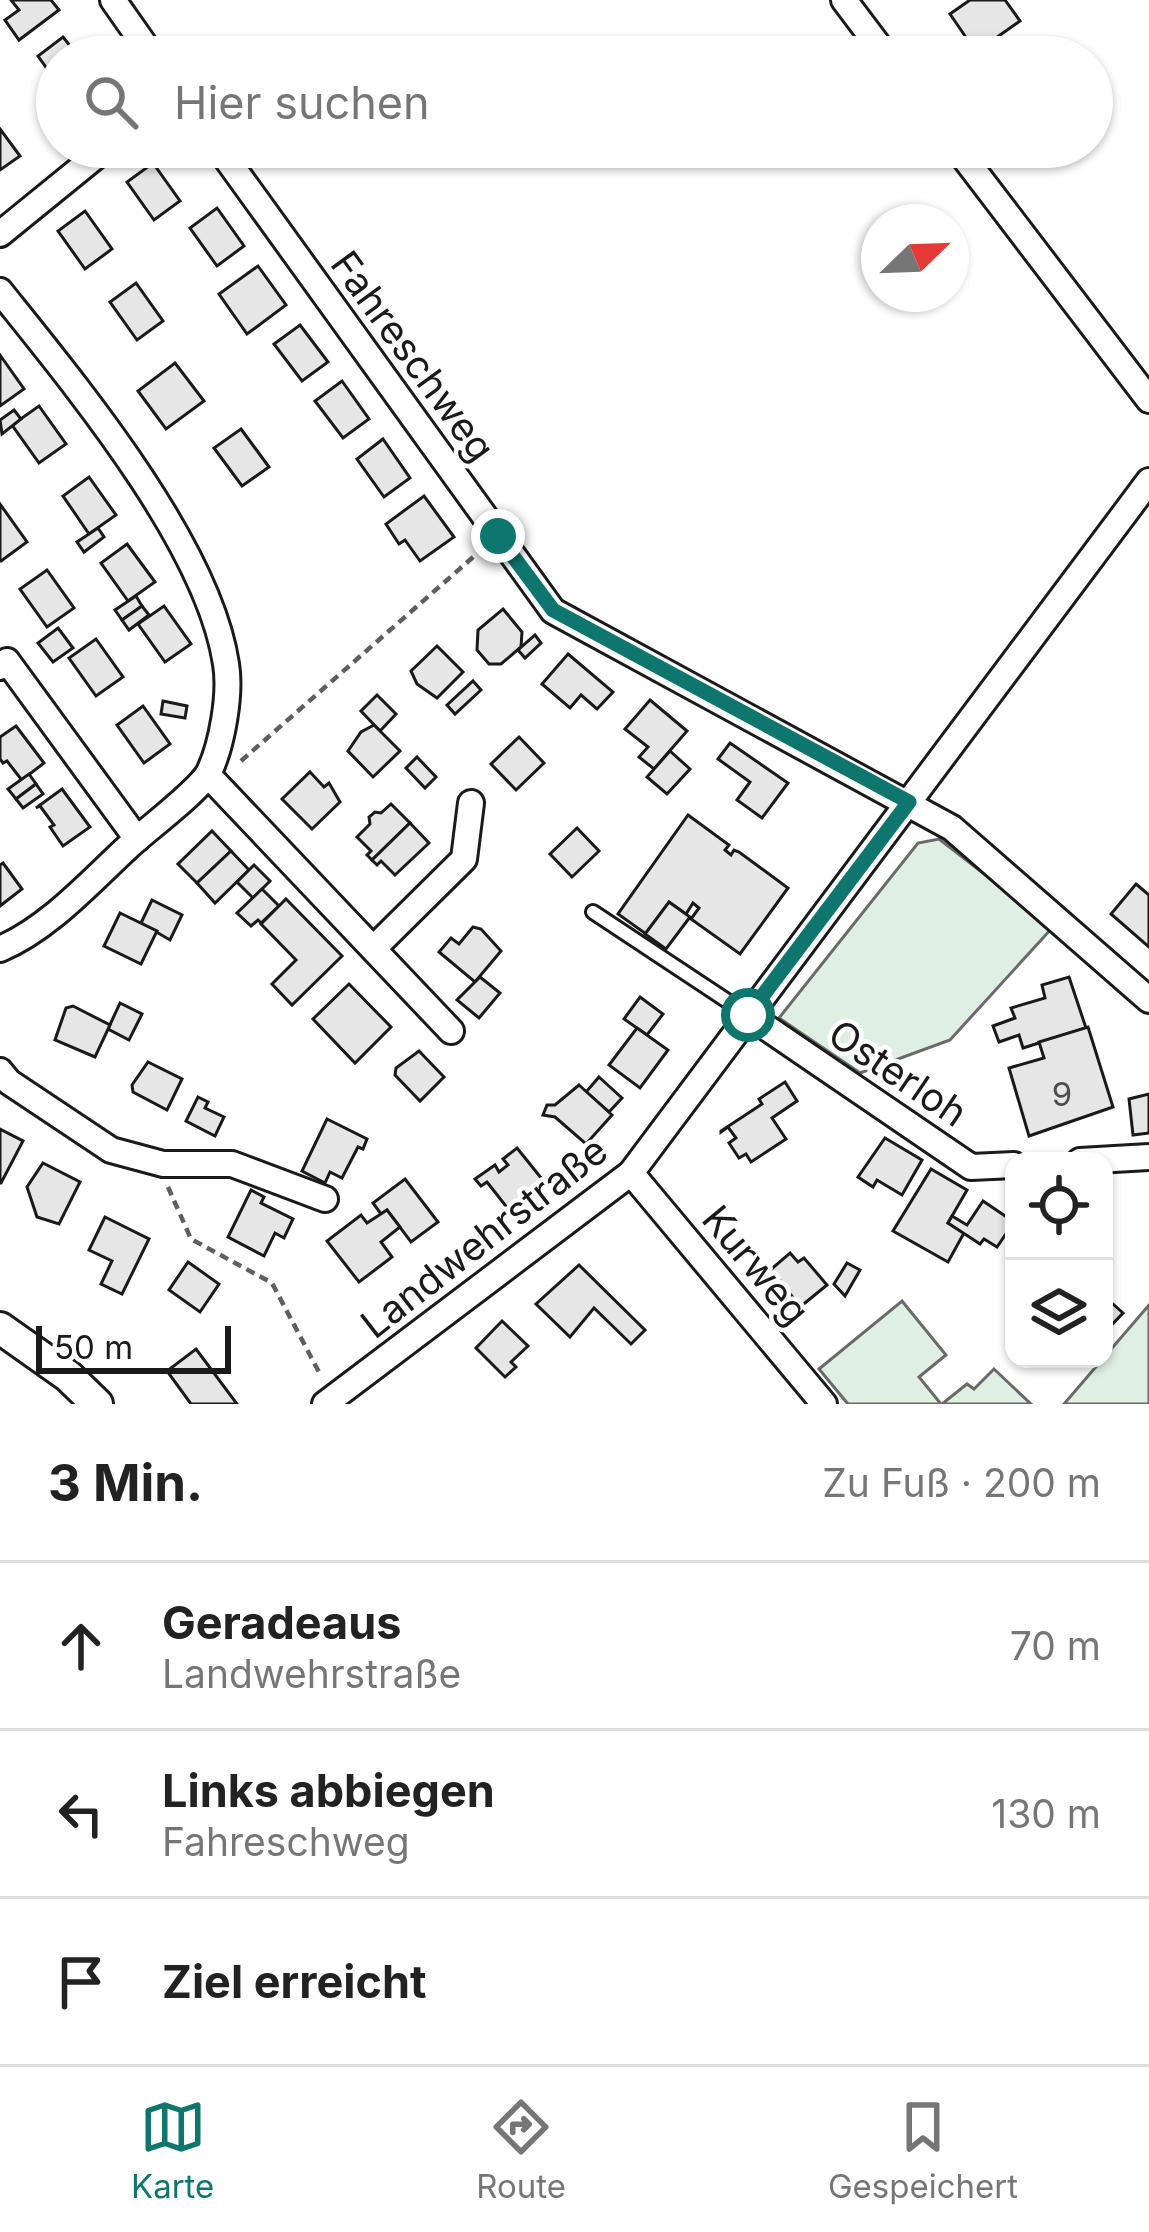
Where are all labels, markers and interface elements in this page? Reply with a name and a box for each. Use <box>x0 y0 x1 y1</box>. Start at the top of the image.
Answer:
search box <box>36 36 1113 168</box>
icon: search <box>78 69 144 135</box>
text: Hier suchen <box>174 75 430 130</box>
north arrow <box>861 204 969 312</box>
street label: Fahreschweg <box>322 242 505 470</box>
route end <box>471 509 525 563</box>
route start <box>721 988 775 1042</box>
street label: Osterloh <box>820 1009 976 1136</box>
house number: 9 <box>1052 1074 1072 1114</box>
street label: Landwehrstraße <box>351 1126 616 1347</box>
map controls <box>1005 1152 1113 1368</box>
button: locate <box>1005 1152 1113 1260</box>
street label: Kurweg <box>693 1196 820 1334</box>
button: layers <box>1005 1260 1113 1368</box>
scale bar <box>36 1320 231 1373</box>
text: 50 m <box>54 1327 133 1367</box>
text: 3 Min. <box>48 1452 203 1513</box>
text: Zu Fuß · 200 m <box>822 1459 1101 1506</box>
text: Geradeaus <box>162 1595 401 1650</box>
icon: ahead <box>48 1613 114 1679</box>
text: 70 m <box>1010 1622 1101 1669</box>
text: Landwehrstraße <box>162 1650 461 1697</box>
text: Links abbiegen <box>162 1763 495 1818</box>
icon: left <box>48 1781 114 1847</box>
text: 130 m <box>991 1790 1101 1837</box>
text: Fahreschweg <box>162 1818 410 1865</box>
icon: arrive <box>48 1949 114 2015</box>
text: Ziel erreicht <box>162 1954 426 2009</box>
tab: Karte <box>131 2094 214 2206</box>
tab: Route <box>476 2094 566 2206</box>
tab: Gespeichert <box>828 2094 1018 2206</box>

